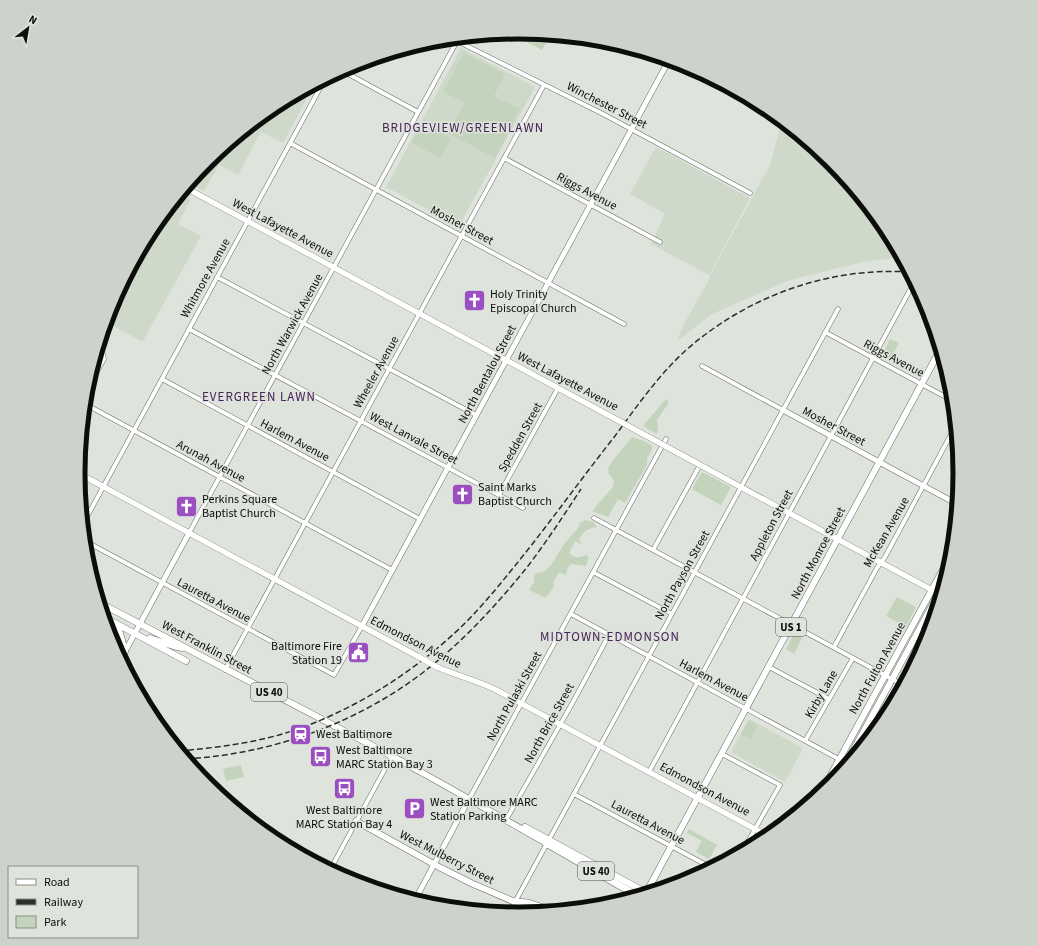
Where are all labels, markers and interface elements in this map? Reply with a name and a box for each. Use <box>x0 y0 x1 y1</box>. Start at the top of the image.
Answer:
north arrow <box>8 8 48 48</box>
text: N <box>26 12 40 28</box>
street label: Winchester Street <box>564 78 650 133</box>
district label: BRIDGEVIEW/GREENLAWN <box>382 119 544 137</box>
street label: Riggs Avenue <box>554 168 620 215</box>
street label: West Lafayette Avenue <box>229 195 336 262</box>
street label: Mosher Street <box>427 202 496 249</box>
street label: Whitmore Avenue <box>176 235 234 321</box>
street label: North Warwick Avenue <box>257 270 327 378</box>
place label: Holy Trinity Episcopal Church <box>490 286 577 317</box>
church icon: Holy Trinity Episcopal Church <box>461 288 487 314</box>
street label: North Bentalou Street <box>454 322 521 427</box>
street label: Wheeler Avenue <box>350 333 403 412</box>
street label: Riggs Avenue <box>861 335 927 382</box>
street label: West Lafayette Avenue <box>514 348 621 415</box>
district label: EVERGREEN LAWN <box>202 388 316 406</box>
street label: Spedden Street <box>494 399 547 475</box>
street label: Mosher Street <box>799 403 868 450</box>
street label: West Lanvale Street <box>367 408 461 469</box>
street label: Harlem Avenue <box>257 415 333 466</box>
street label: Arunah Avenue <box>173 436 248 487</box>
place label: Saint Marks Baptist Church <box>478 479 552 510</box>
church icon: Saint Marks Baptist Church <box>450 481 476 507</box>
street label: Appleton Street <box>746 487 797 564</box>
place label: Perkins Square Baptist Church <box>202 491 277 522</box>
church icon: Perkins Square Baptist Church <box>174 493 200 519</box>
street label: McKean Avenue <box>859 494 914 571</box>
street label: North Monroe Street <box>787 504 850 602</box>
street label: North Payson Street <box>651 527 714 623</box>
street label: Lauretta Avenue <box>174 574 254 627</box>
street label: Edmondson Avenue <box>367 612 464 673</box>
street label: West Franklin Street <box>159 617 255 678</box>
road number: US 1 <box>776 618 806 636</box>
street label: North Fulton Avenue <box>845 619 910 717</box>
district label: MIDTOWN-EDMONSON <box>540 628 680 646</box>
place label: Baltimore Fire Station 19 <box>271 638 342 669</box>
public building icon: Baltimore Fire Station 19 <box>345 640 371 666</box>
street label: North Pulaski Street <box>483 648 546 744</box>
street label: Harlem Avenue <box>676 655 752 706</box>
street label: Kirby Lane <box>801 667 842 721</box>
street label: North Brice Street <box>520 680 579 766</box>
road number: US 40 <box>251 683 287 701</box>
station icon: West Baltimore <box>287 721 313 747</box>
place label: West Baltimore <box>316 726 392 743</box>
place label: West Baltimore MARC Station Bay 3 <box>336 742 433 773</box>
bus stop icon: West Baltimore MARC Station Bay 3 <box>308 744 334 770</box>
street label: Edmondson Avenue <box>657 758 753 820</box>
bus stop icon: West Baltimore MARC Station Bay 4 <box>331 776 357 802</box>
place label: West Baltimore MARC Station Parking <box>430 794 538 825</box>
parking icon: West Baltimore MARC Station Parking <box>401 796 427 822</box>
street label: Lauretta Avenue <box>608 796 688 849</box>
place label: West Baltimore MARC Station Bay 4 <box>296 802 392 833</box>
street label: West Mulberry Street <box>396 826 497 889</box>
road number: US 40 <box>578 862 614 880</box>
legend <box>8 866 138 938</box>
text: Road <box>44 874 70 891</box>
text: Railway <box>44 894 83 911</box>
text: Park <box>44 914 66 931</box>

